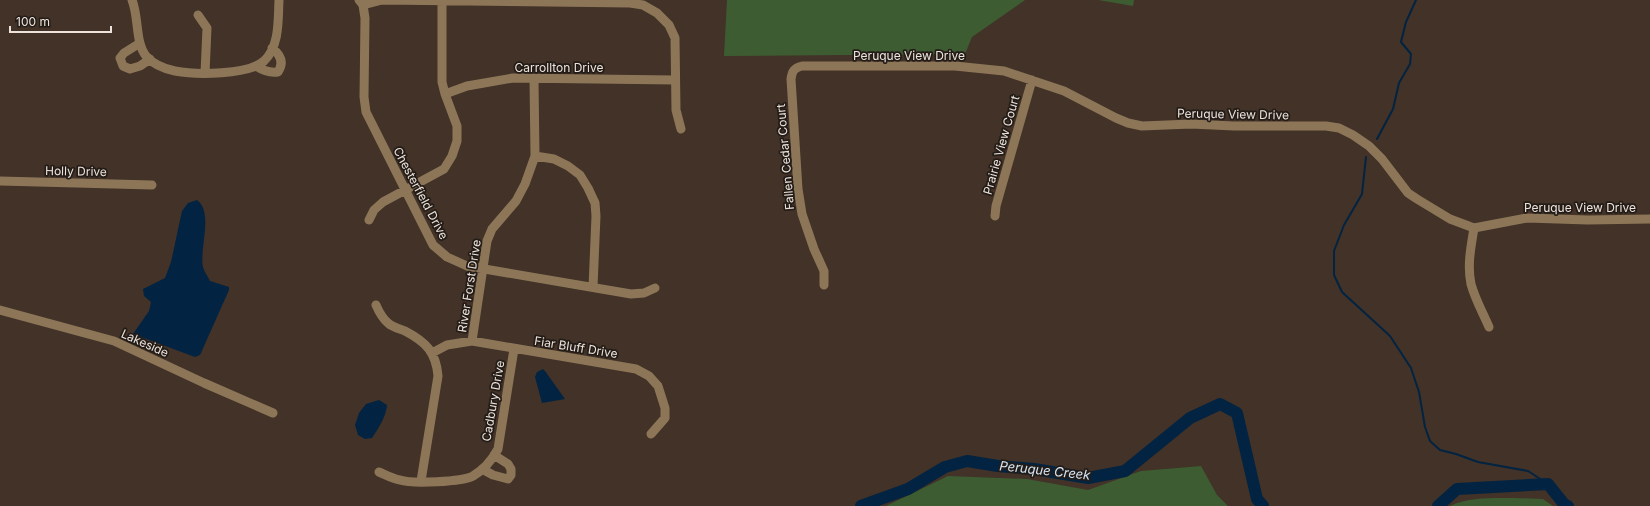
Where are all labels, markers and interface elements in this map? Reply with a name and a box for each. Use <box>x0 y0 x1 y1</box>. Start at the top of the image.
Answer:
scale bar <box>10 8 111 34</box>
text: 100 m <box>16 14 50 29</box>
street label: Peruque View Drive <box>853 48 965 63</box>
street label: Carrollton Drive <box>515 60 603 75</box>
street label: Prairie View Court <box>980 94 1022 196</box>
street label: Fallen Cedar Court <box>773 103 797 211</box>
street label: Peruque View Drive <box>1177 106 1289 122</box>
street label: Chesterfield Drive <box>390 144 452 242</box>
street label: Holly Drive <box>45 163 107 179</box>
street label: Peruque View Drive <box>1524 200 1636 215</box>
street label: River Forst Drive <box>454 239 484 333</box>
street label: Lakeside <box>119 326 171 360</box>
street label: Fiar Bluff Drive <box>533 333 619 361</box>
street label: Cadbury Drive <box>479 359 507 443</box>
water label: Peruque Creek <box>999 457 1092 483</box>

